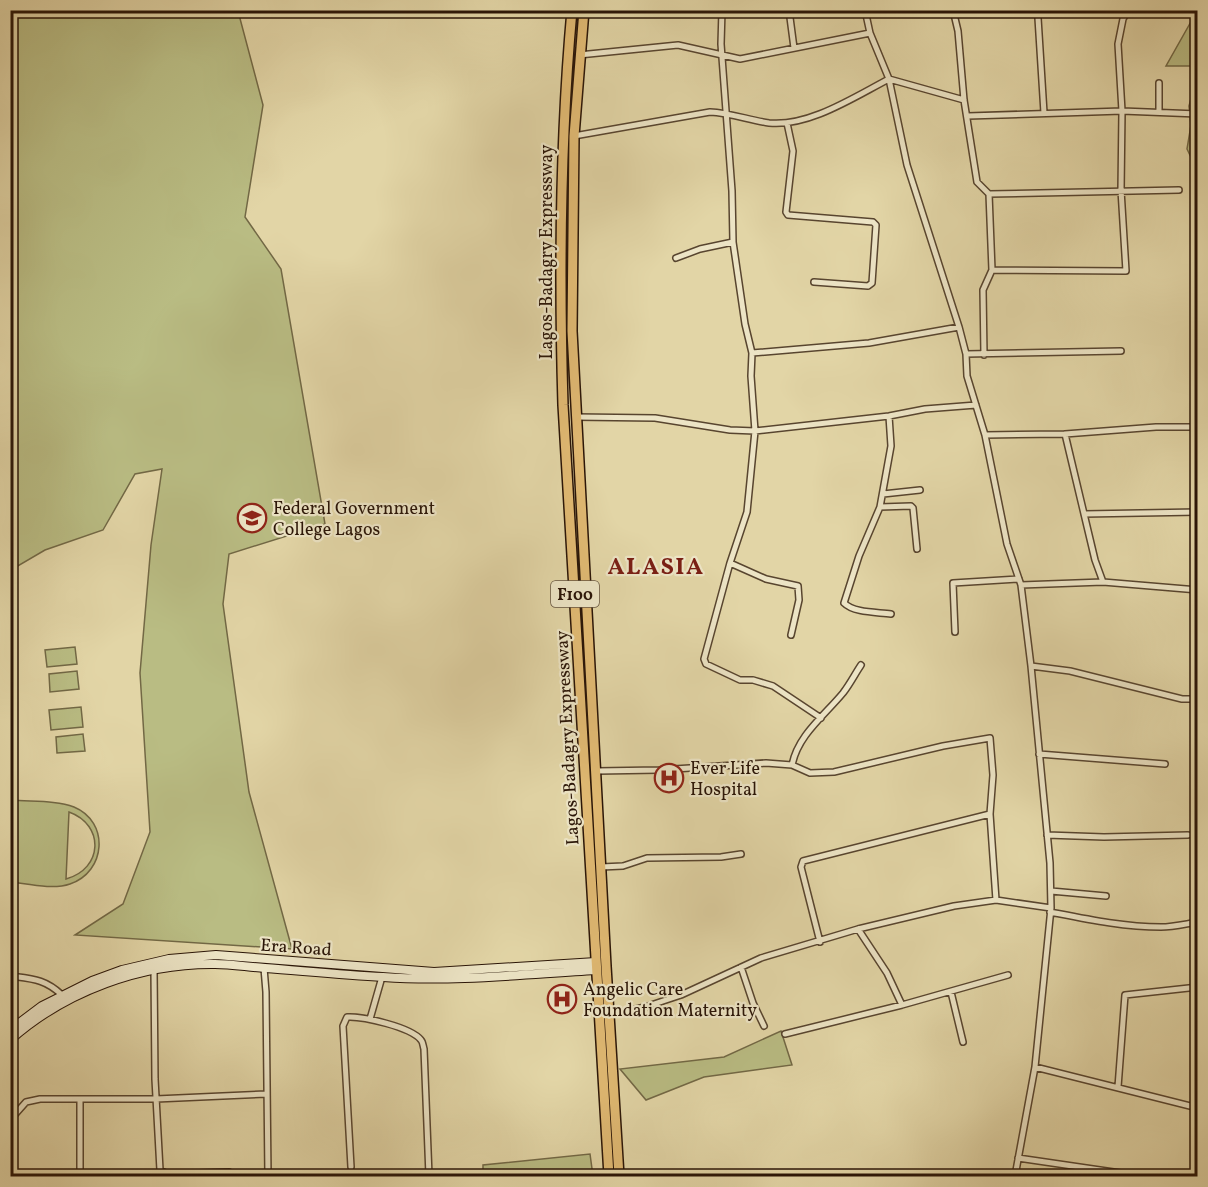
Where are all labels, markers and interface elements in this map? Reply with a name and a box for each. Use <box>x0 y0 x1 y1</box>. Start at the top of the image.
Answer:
street label: Lagos-Badagry Expressway <box>535 144 560 360</box>
place label: Federal Government College Lagos <box>273 497 435 543</box>
school or university icon: Federal Government College Lagos <box>236 502 268 534</box>
district label: ALASIA <box>607 551 705 585</box>
road number: F100 <box>551 581 599 607</box>
street label: Lagos-Badagry Expressway <box>550 630 587 846</box>
place label: Ever Life Hospital <box>690 757 760 803</box>
hospital icon: Ever Life Hospital <box>653 762 685 794</box>
street label: Era Road <box>259 934 332 963</box>
place label: Angelic Care Foundation Maternity <box>583 978 757 1024</box>
hospital icon: Angelic Care Foundation Maternity <box>546 983 578 1015</box>

